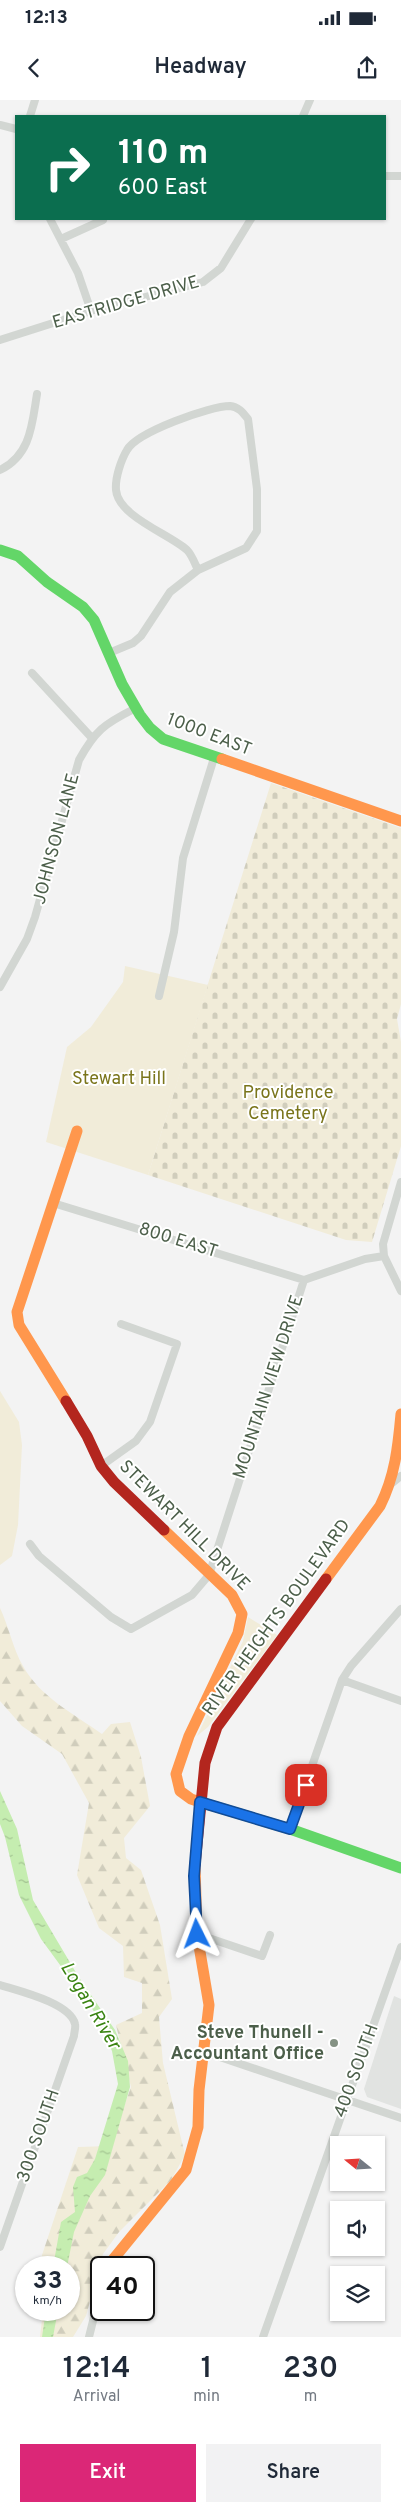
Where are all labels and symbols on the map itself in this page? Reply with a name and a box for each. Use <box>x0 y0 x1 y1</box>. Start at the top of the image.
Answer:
street label: EASTRIDGE DRIVE <box>50 271 202 335</box>
street label: 1000 EAST <box>163 708 255 762</box>
street label: JOHNSON LANE <box>28 771 86 907</box>
park label: Stewart Hill <box>72 1068 166 1091</box>
park label: Providence Cemetery <box>243 1082 333 1126</box>
street label: 800 EAST <box>136 1218 220 1264</box>
street label: MOUNTAIN VIEW DRIVE <box>228 1292 310 1482</box>
street label: STEWART HILL DRIVE <box>114 1456 254 1596</box>
street label: RIVER HEIGHTS BOULEVARD <box>198 1515 356 1721</box>
pin <box>285 1764 327 1806</box>
position arrow <box>170 1907 222 1959</box>
water label: Logan River <box>54 1958 127 2056</box>
street label: 400 SOUTH <box>329 2021 385 2121</box>
place label: Steve Thunell - Accountant Office <box>170 2022 324 2066</box>
marker: Steve Thunell - Accountant Office <box>328 2037 340 2049</box>
street label: 300 SOUTH <box>12 2086 66 2186</box>
north arrow <box>330 2136 385 2191</box>
speed limit sign: 40 <box>90 2256 155 2321</box>

